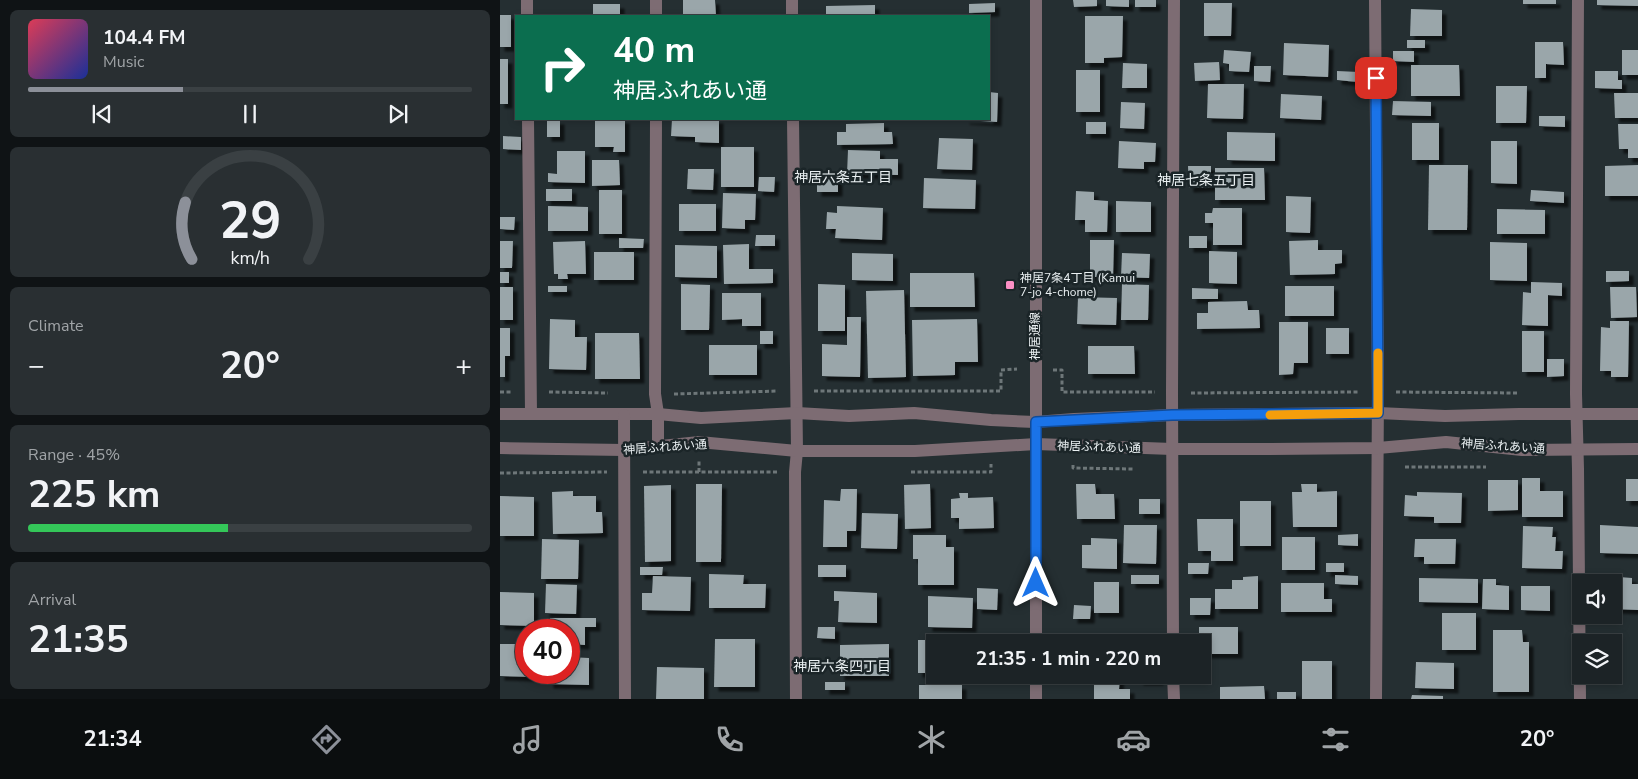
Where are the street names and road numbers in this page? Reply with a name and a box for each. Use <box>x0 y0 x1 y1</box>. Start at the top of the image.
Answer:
street label: 神居通線 <box>1027 312 1043 360</box>
street label: 神居ふれあい通 <box>1461 435 1545 457</box>
street label: 神居ふれあい通 <box>623 436 707 458</box>
street label: 神居ふれあい通 <box>1057 438 1141 456</box>

